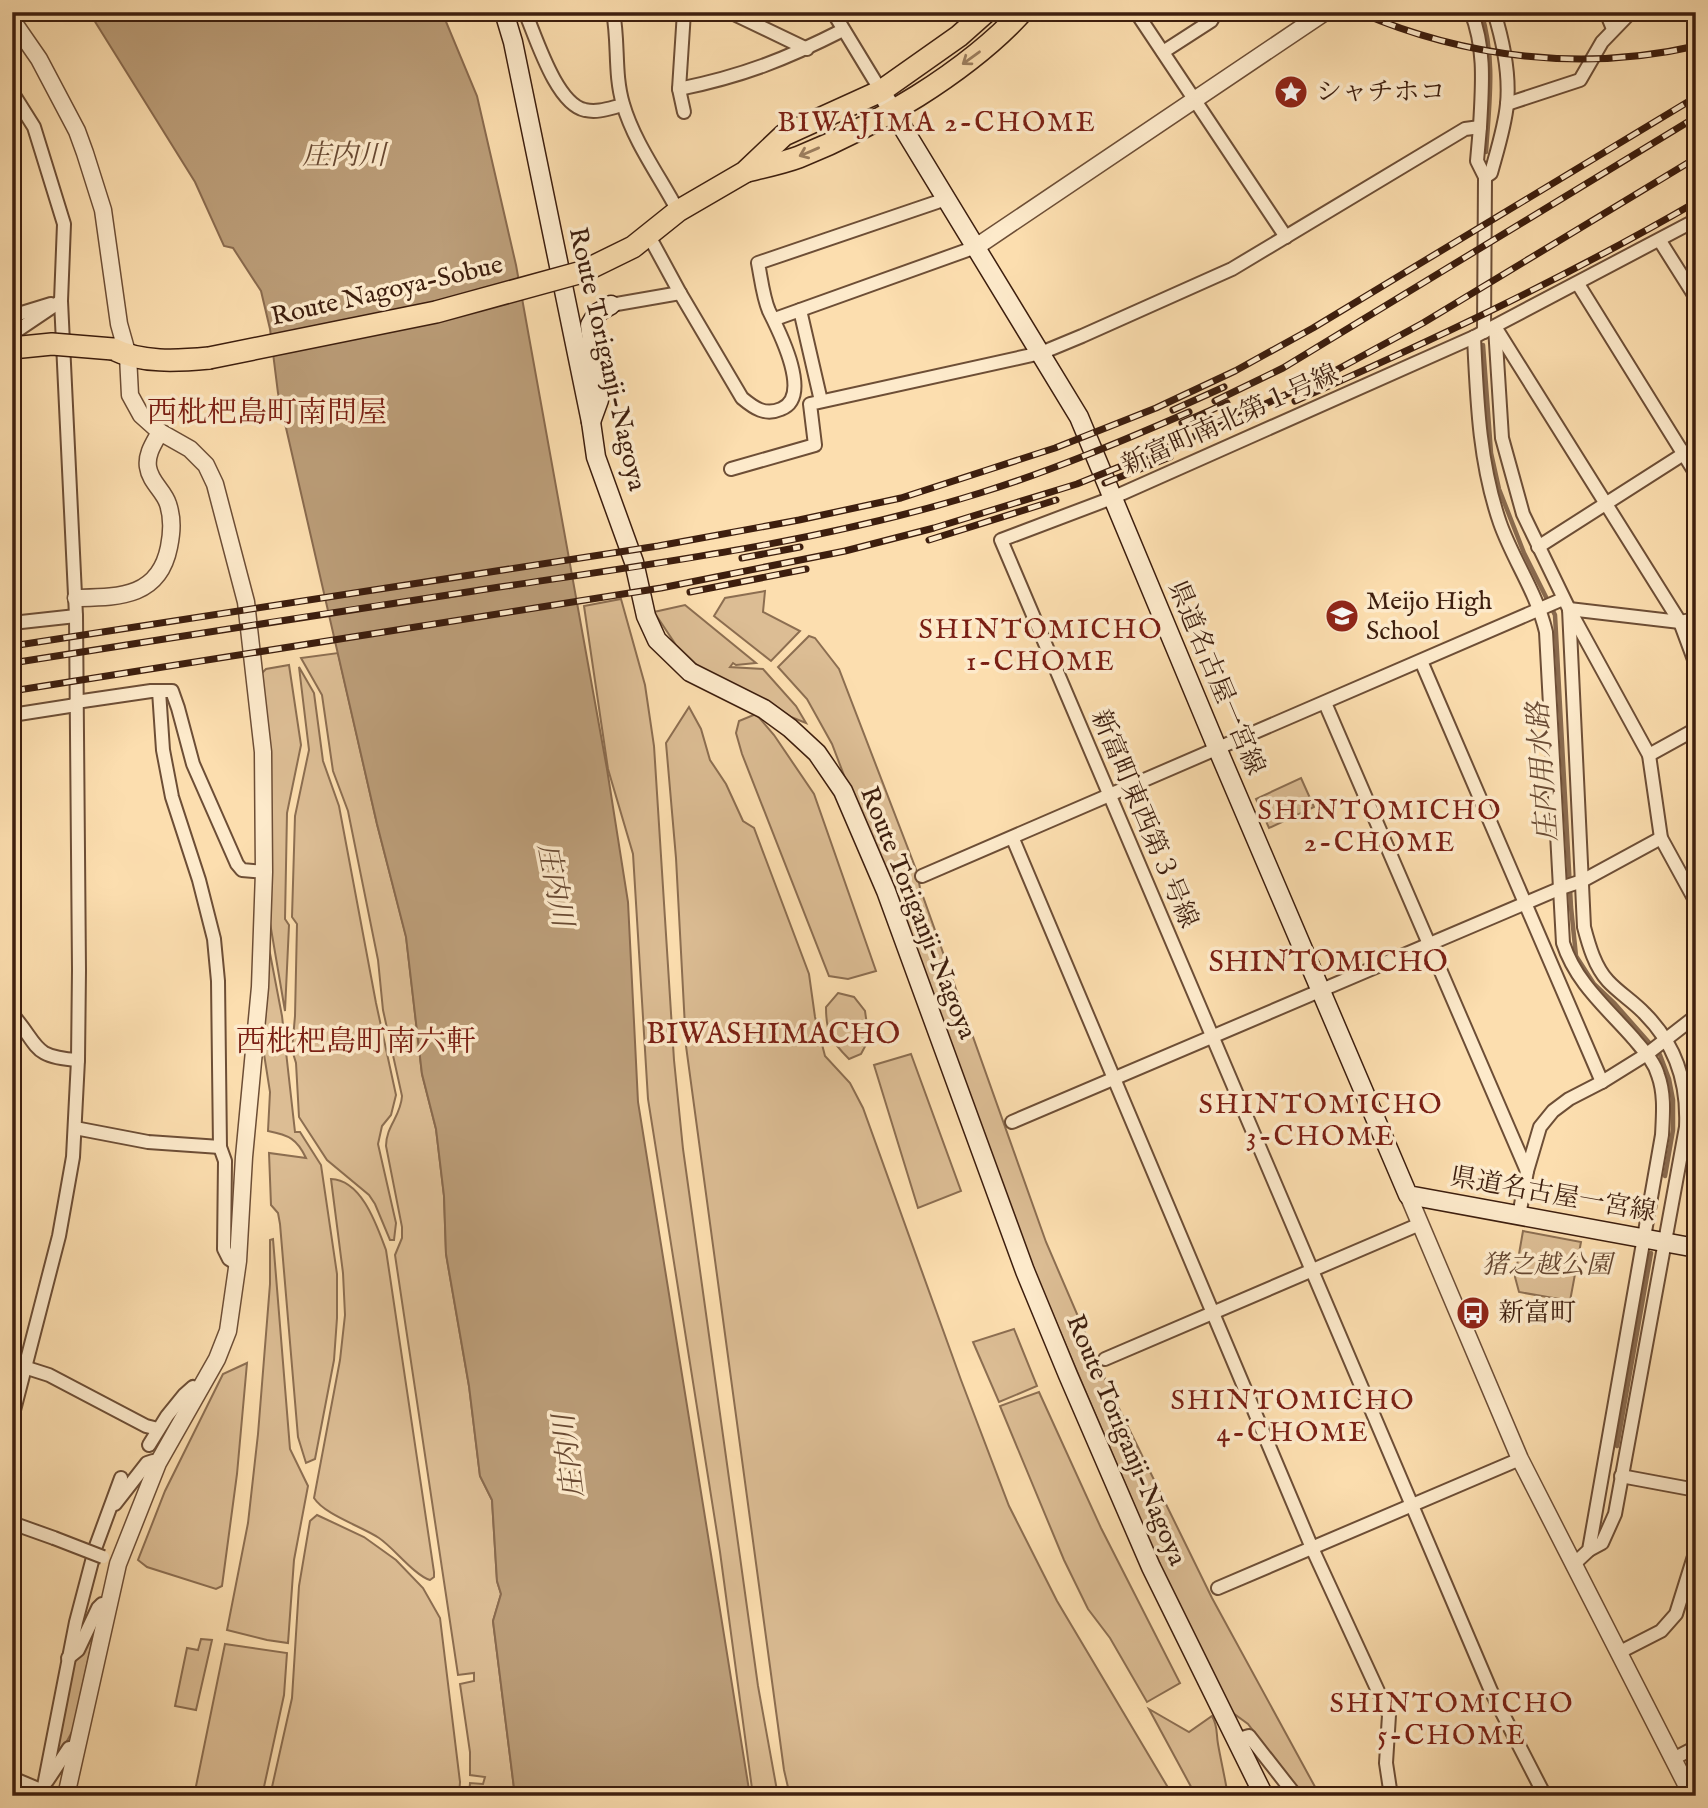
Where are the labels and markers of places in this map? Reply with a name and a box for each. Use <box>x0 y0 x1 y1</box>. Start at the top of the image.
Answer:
place icon: シャチホコ <box>1272 73 1310 111</box>
place label: シャチホコ <box>1316 76 1445 109</box>
place label: Meijo High School <box>1366 585 1492 648</box>
school or university icon: Meijo High School <box>1323 597 1361 635</box>
bus stop icon: 新富町 <box>1454 1294 1492 1332</box>
place label: 新富町 <box>1498 1297 1576 1330</box>

